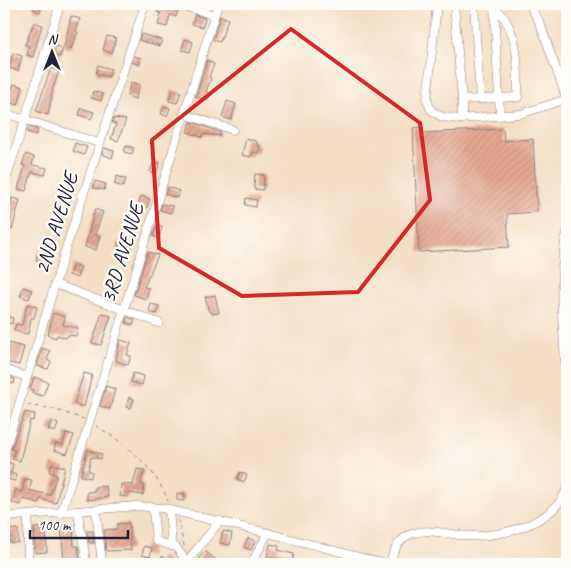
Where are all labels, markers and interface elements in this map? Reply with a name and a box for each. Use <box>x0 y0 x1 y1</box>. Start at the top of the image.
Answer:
north arrow <box>28 28 78 78</box>
text: N <box>48 31 59 48</box>
street label: 2ND AVENUE <box>28 167 85 277</box>
street label: 3RD AVENUE <box>95 197 150 306</box>
scale bar <box>30 508 128 540</box>
text: 100 m <box>38 516 72 535</box>

